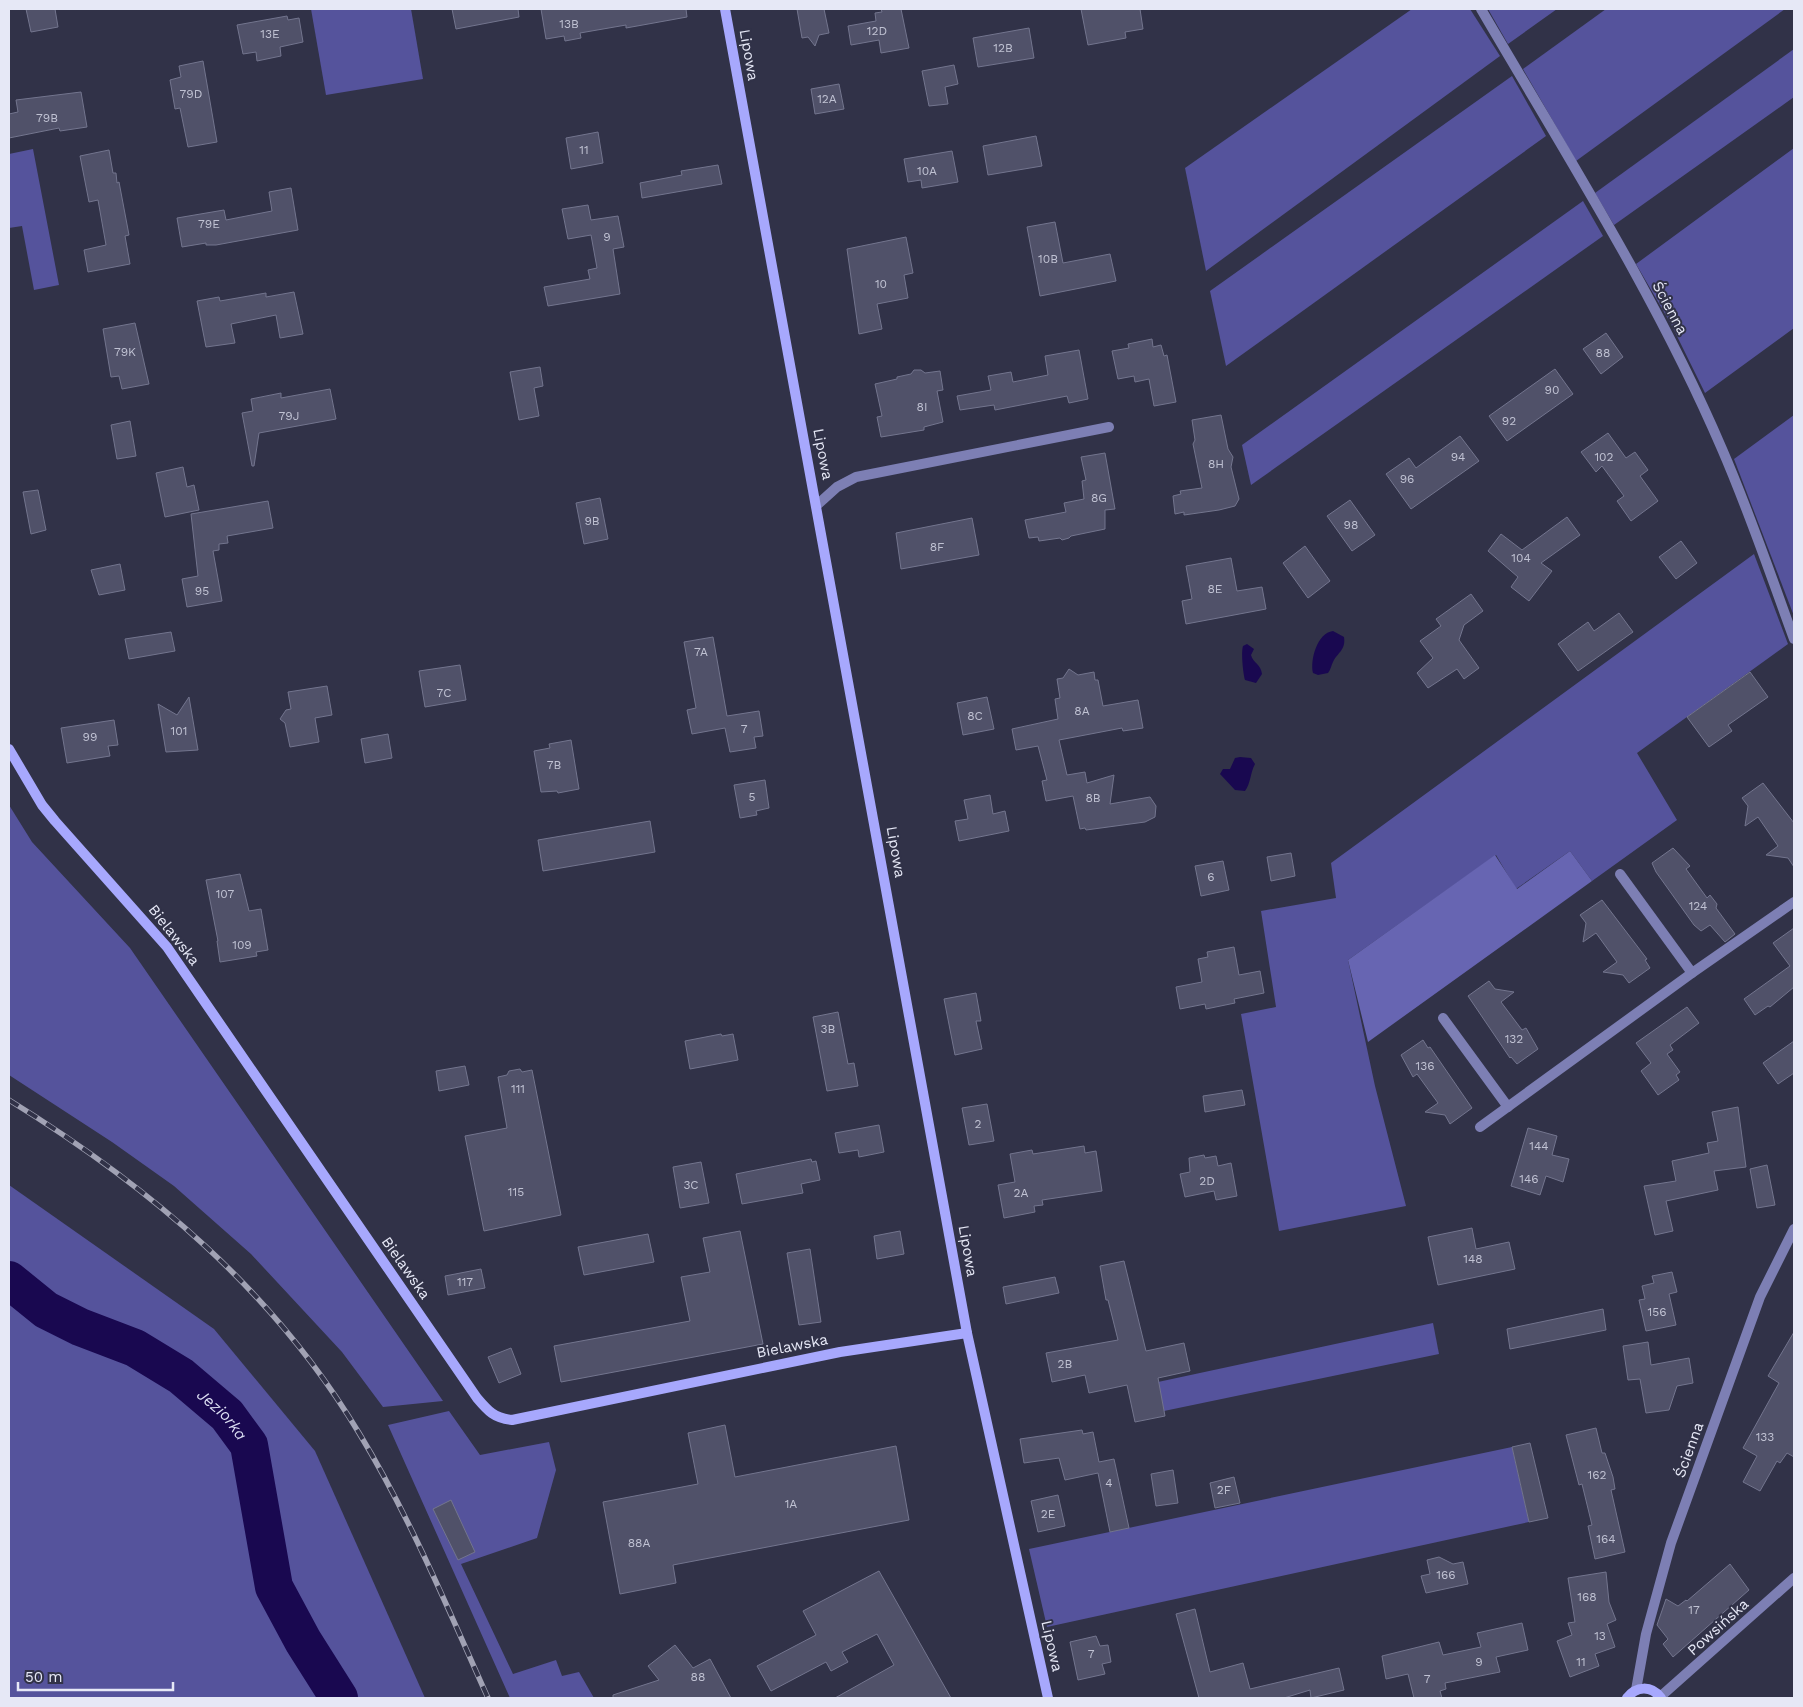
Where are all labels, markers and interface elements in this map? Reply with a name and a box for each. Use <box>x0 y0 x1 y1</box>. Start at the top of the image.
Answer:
house number: 13B <box>559 17 579 31</box>
house number: 12D <box>867 24 887 38</box>
house number: 13E <box>260 27 280 41</box>
street label: Lipowa <box>736 28 762 83</box>
house number: 12B <box>993 41 1013 55</box>
house number: 79D <box>180 87 202 101</box>
house number: 12A <box>817 92 837 106</box>
house number: 79B <box>36 111 58 125</box>
house number: 11 <box>579 143 589 157</box>
house number: 10A <box>917 164 937 178</box>
house number: 79E <box>198 217 220 231</box>
house number: 9 <box>603 230 611 244</box>
house number: 10B <box>1038 252 1058 266</box>
house number: 10 <box>875 277 887 291</box>
street label: Ścienna <box>1649 278 1693 338</box>
house number: 79K <box>114 345 136 359</box>
house number: 88 <box>1596 346 1610 360</box>
house number: 90 <box>1545 383 1559 397</box>
house number: 8I <box>917 400 927 414</box>
house number: 79J <box>279 409 299 423</box>
house number: 92 <box>1502 414 1516 428</box>
street label: Lipowa <box>809 427 837 482</box>
house number: 94 <box>1451 450 1465 464</box>
house number: 102 <box>1594 450 1614 464</box>
house number: 8H <box>1208 457 1224 471</box>
house number: 96 <box>1400 472 1414 486</box>
house number: 8G <box>1091 491 1107 505</box>
house number: 9B <box>584 514 600 528</box>
house number: 98 <box>1344 518 1358 532</box>
house number: 8F <box>930 540 944 554</box>
house number: 104 <box>1511 551 1531 565</box>
house number: 8E <box>1207 582 1223 596</box>
house number: 95 <box>195 584 209 598</box>
house number: 7A <box>694 645 708 659</box>
house number: 7C <box>437 686 451 700</box>
house number: 8A <box>1074 704 1090 718</box>
house number: 8C <box>967 709 983 723</box>
house number: 7 <box>741 722 748 736</box>
house number: 101 <box>171 724 187 738</box>
house number: 99 <box>83 730 97 744</box>
house number: 7B <box>547 758 561 772</box>
house number: 5 <box>749 790 756 804</box>
house number: 8B <box>1085 791 1101 805</box>
street label: Lipowa <box>883 825 909 880</box>
house number: 6 <box>1207 870 1215 884</box>
house number: 107 <box>216 887 235 901</box>
house number: 124 <box>1689 899 1707 913</box>
street label: Bielawska <box>145 901 204 969</box>
house number: 109 <box>232 938 252 952</box>
house number: 3B <box>821 1022 836 1036</box>
house number: 132 <box>1505 1032 1523 1046</box>
house number: 136 <box>1416 1059 1434 1073</box>
house number: 111 <box>511 1082 525 1096</box>
house number: 2 <box>975 1117 982 1131</box>
house number: 144 <box>1529 1139 1549 1153</box>
house number: 146 <box>1519 1172 1539 1186</box>
house number: 2D <box>1199 1174 1215 1188</box>
house number: 3C <box>683 1178 699 1192</box>
house number: 115 <box>508 1185 524 1199</box>
house number: 2A <box>1014 1186 1029 1200</box>
street label: Lipowa <box>955 1224 981 1279</box>
street label: Bielawska <box>378 1233 434 1303</box>
house number: 148 <box>1463 1252 1483 1266</box>
house number: 117 <box>457 1275 473 1289</box>
house number: 156 <box>1648 1305 1666 1319</box>
street label: Bielawska <box>755 1330 830 1362</box>
house number: 2B <box>1058 1357 1073 1371</box>
water label: Jeziorka <box>194 1385 252 1444</box>
street label: Ścienna <box>1670 1419 1708 1480</box>
house number: 133 <box>1756 1430 1774 1444</box>
house number: 162 <box>1588 1468 1606 1482</box>
house number: 4 <box>1105 1476 1113 1490</box>
house number: 2F <box>1217 1483 1231 1497</box>
house number: 1A <box>785 1497 797 1511</box>
house number: 2E <box>1041 1507 1056 1521</box>
house number: 164 <box>1596 1532 1616 1546</box>
house number: 88A <box>628 1536 650 1550</box>
house number: 166 <box>1436 1568 1456 1582</box>
house number: 168 <box>1577 1590 1597 1604</box>
street label: Powsińska <box>1684 1595 1753 1659</box>
house number: 17 <box>1688 1603 1700 1617</box>
street label: Lipowa <box>1037 1619 1067 1674</box>
house number: 13 <box>1594 1629 1606 1643</box>
house number: 7 <box>1088 1647 1095 1661</box>
house number: 9 <box>1475 1655 1483 1669</box>
house number: 11 <box>1576 1655 1586 1669</box>
scale bar <box>18 1660 172 1692</box>
text: 50 m <box>25 1668 62 1686</box>
house number: 88 <box>691 1670 705 1684</box>
house number: 7 <box>1424 1672 1431 1686</box>

